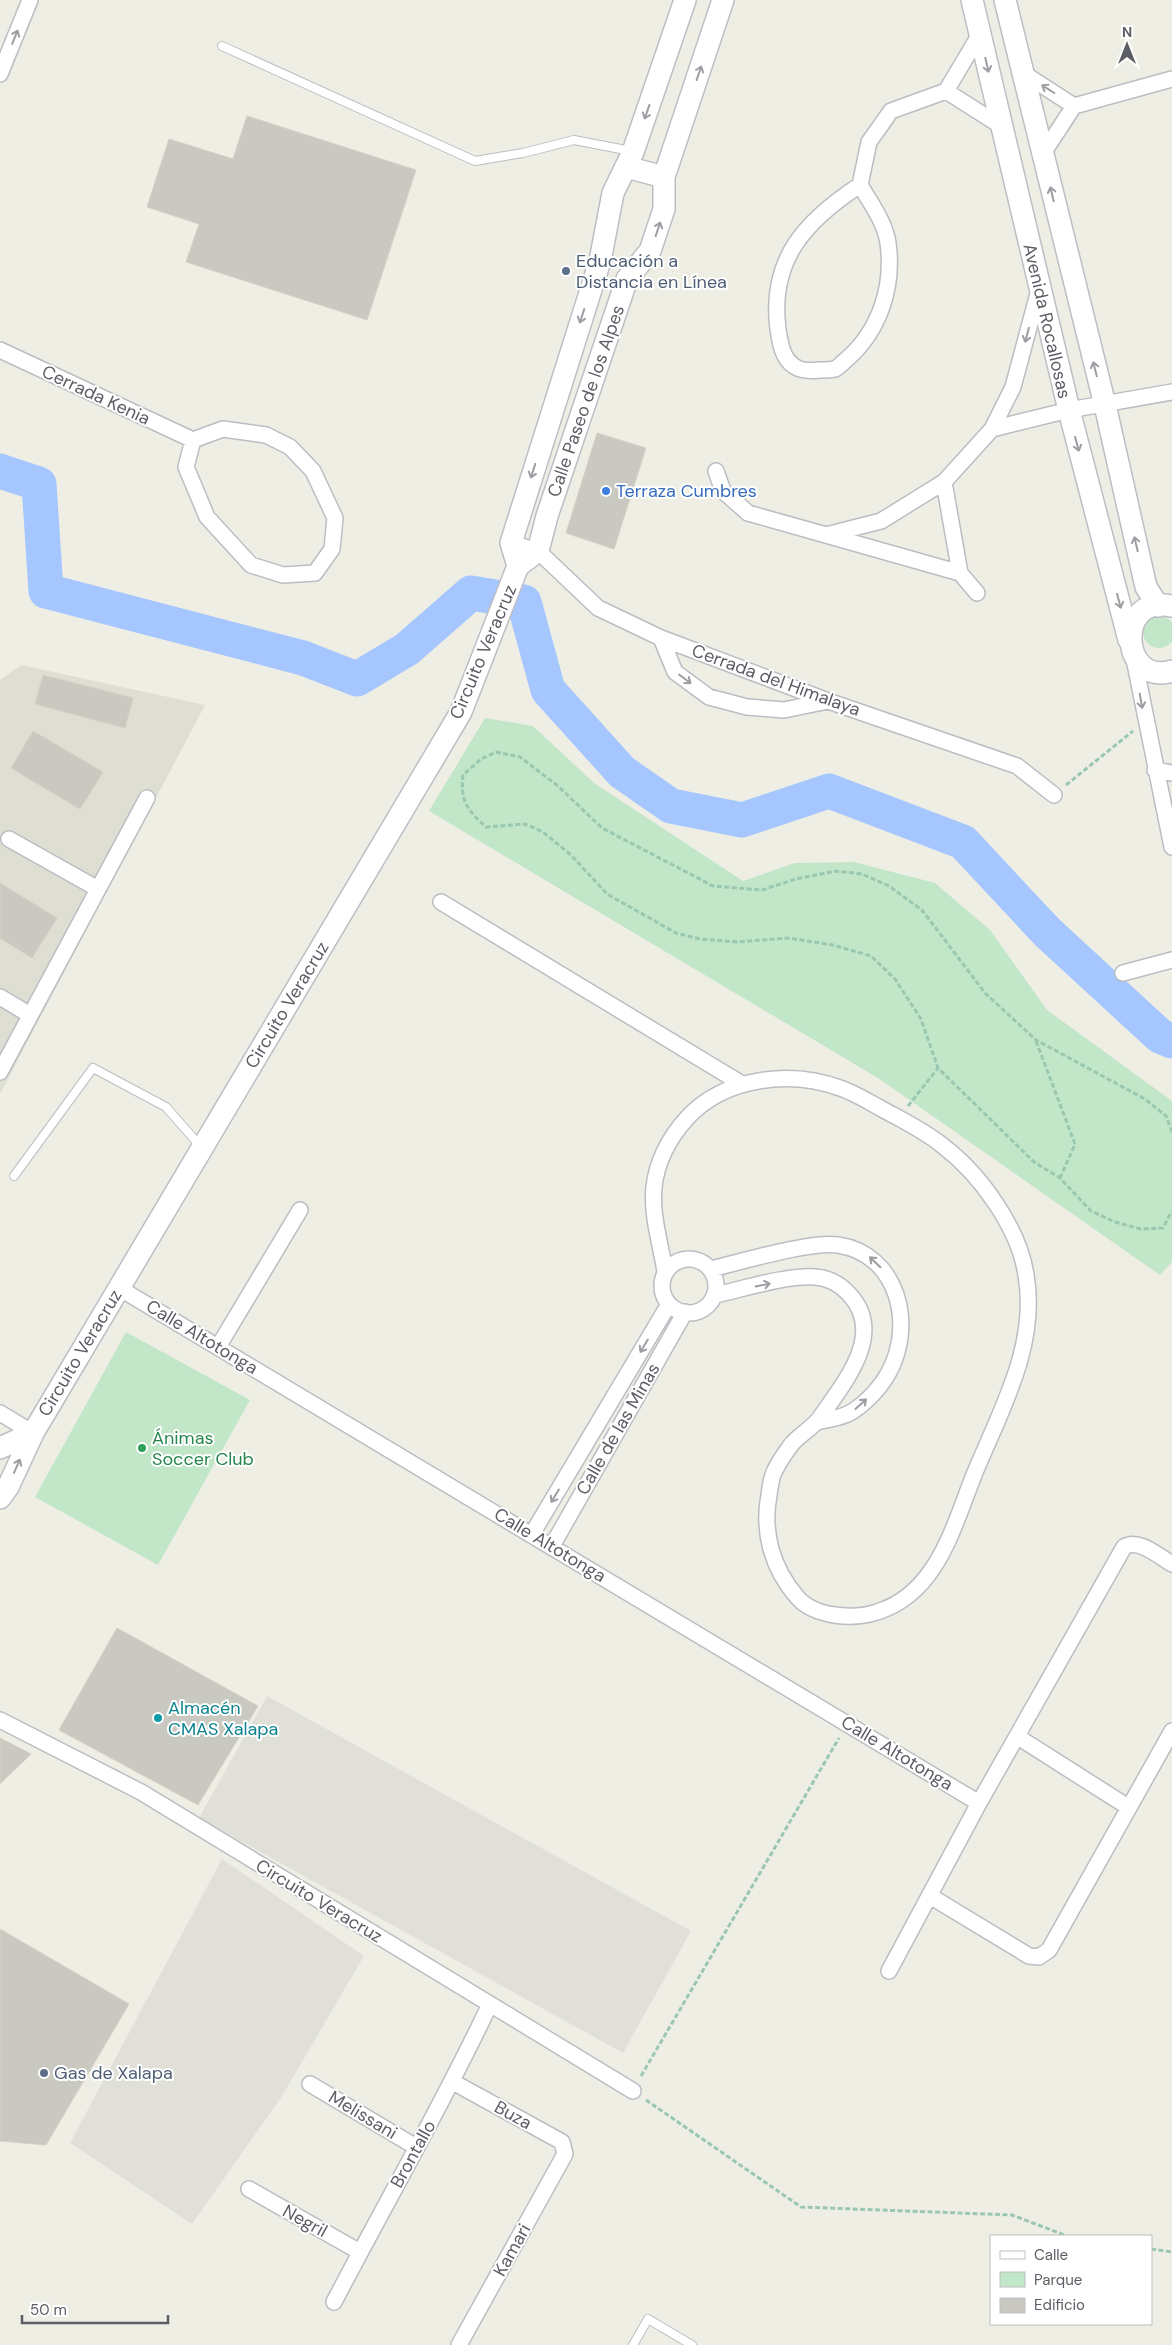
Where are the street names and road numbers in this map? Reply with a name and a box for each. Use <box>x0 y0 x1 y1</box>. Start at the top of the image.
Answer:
street label: Avenida Rocallosas <box>1018 241 1076 401</box>
street label: Calle Paseo de los Alpes <box>542 302 630 500</box>
street label: Cerrada Kenia <box>38 359 154 431</box>
street label: Circuito Veracruz <box>444 581 522 723</box>
street label: Cerrada del Himalaya <box>688 638 864 722</box>
street label: Circuito Veracruz <box>240 937 334 1073</box>
street label: Circuito Veracruz <box>33 1285 127 1421</box>
street label: Calle Altotonga <box>142 1294 262 1380</box>
street label: Calle de las Minas <box>571 1359 665 1499</box>
street label: Calle Altotonga <box>490 1502 610 1588</box>
street label: Calle Altotonga <box>837 1710 957 1796</box>
street label: Circuito Veracruz <box>251 1854 387 1948</box>
street label: Melissani <box>324 2085 402 2145</box>
street label: Buza <box>490 2095 536 2135</box>
street label: Brontallo <box>385 2116 441 2192</box>
street label: Negril <box>278 2199 332 2243</box>
street label: Kamari <box>488 2219 536 2281</box>

